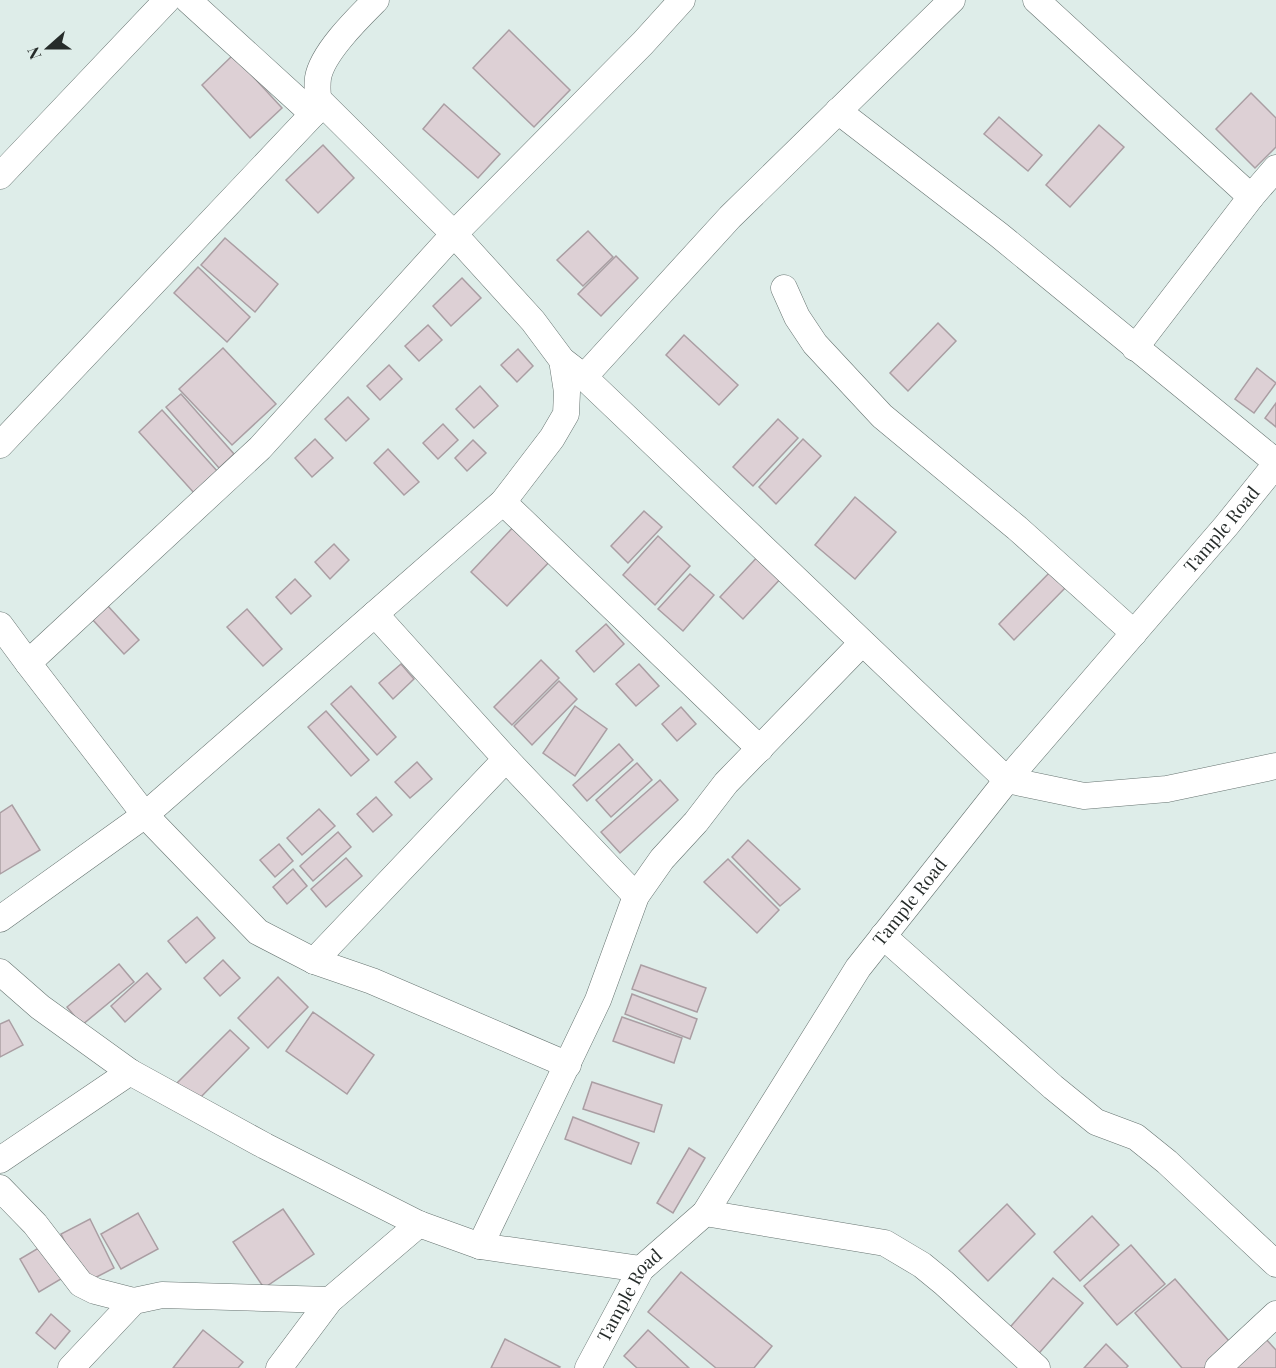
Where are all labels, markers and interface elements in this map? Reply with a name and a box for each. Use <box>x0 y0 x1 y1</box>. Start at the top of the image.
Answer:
north arrow <box>18 18 78 78</box>
text: N <box>21 44 45 63</box>
street label: Tample Road <box>1178 480 1265 577</box>
street label: Tample Road <box>867 852 952 951</box>
street label: Tample Road <box>591 1243 667 1346</box>

